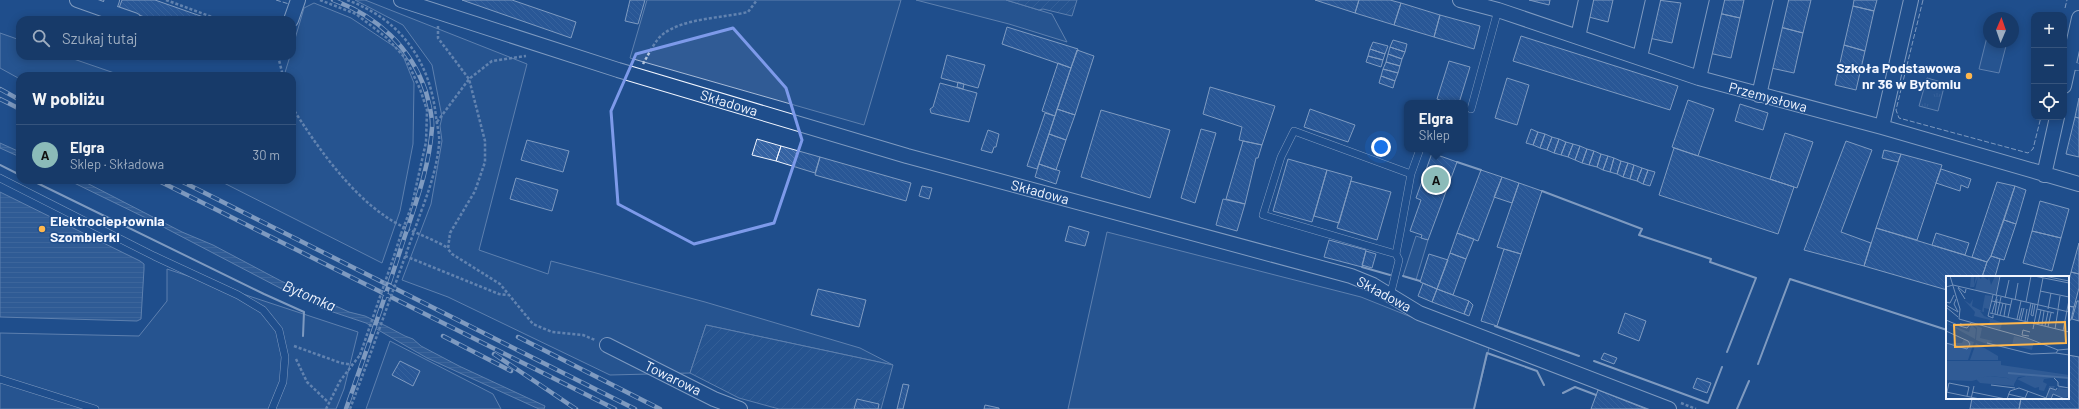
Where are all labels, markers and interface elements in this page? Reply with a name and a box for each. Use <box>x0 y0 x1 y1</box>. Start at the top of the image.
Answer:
north arrow <box>1983 12 2019 48</box>
map controls <box>2031 12 2067 120</box>
button: + <box>2031 12 2067 48</box>
search box <box>16 16 296 60</box>
icon: search <box>30 27 52 49</box>
text: Szukaj tutaj <box>62 29 138 47</box>
button: − <box>2031 48 2067 84</box>
place label: Szkoła Podstawowa nr 36 w Bytomiu <box>1836 59 1961 92</box>
marker: Szkoła Podstawowa nr 36 w Bytomiu <box>1964 71 1974 81</box>
street label: Przemysłowa <box>1727 78 1809 115</box>
button: locate <box>2031 84 2067 120</box>
street label: Składowa <box>698 86 760 119</box>
text: W pobliżu <box>32 88 105 108</box>
popup <box>1404 100 1468 152</box>
text: Elgra <box>1419 109 1453 127</box>
text: Sklep <box>1419 127 1450 143</box>
your location <box>1371 137 1391 157</box>
text: Elgra <box>70 138 104 156</box>
text: A <box>41 147 49 163</box>
text: 30 m <box>253 147 280 163</box>
text: Sklep · Składowa <box>70 156 164 172</box>
pin: A <box>1423 165 1449 195</box>
street label: Składowa <box>1009 176 1071 207</box>
place label: Elektrociepłownia Szombierki <box>50 212 165 245</box>
marker: Elektrociepłownia Szombierki <box>37 224 47 234</box>
street label: Składowa <box>1354 272 1414 315</box>
water label: Bytomka <box>280 276 339 314</box>
inset map <box>1946 276 2069 399</box>
street label: Towarowa <box>642 357 704 399</box>

